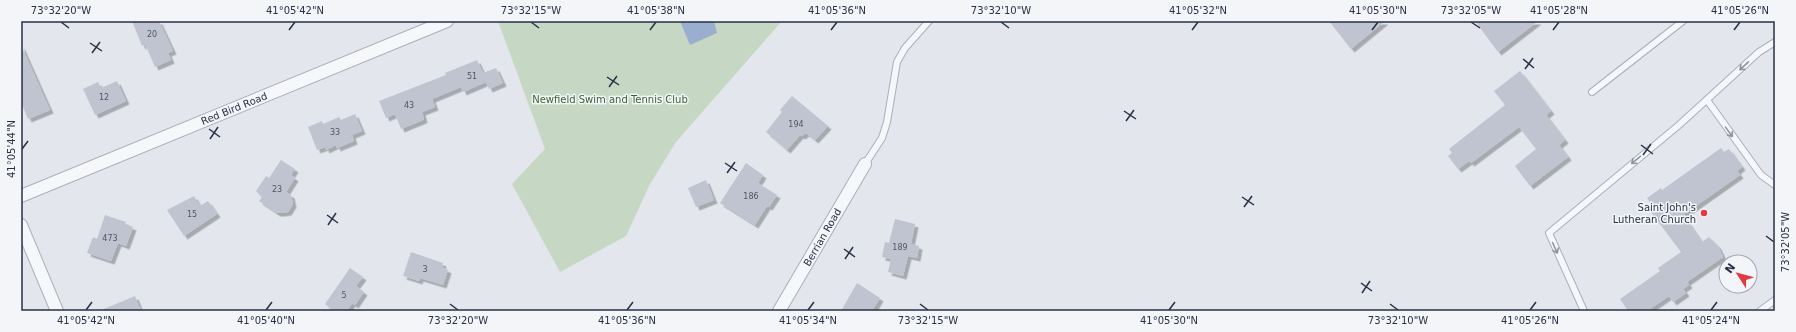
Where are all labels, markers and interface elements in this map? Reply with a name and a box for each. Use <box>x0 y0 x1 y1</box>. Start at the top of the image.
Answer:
text: 73°32'20"W <box>31 5 91 16</box>
text: 41°05'42"N <box>266 5 324 16</box>
text: 73°32'15"W <box>501 5 561 16</box>
text: 41°05'38"N <box>627 5 685 16</box>
text: 41°05'36"N <box>808 5 866 16</box>
text: 73°32'10"W <box>971 5 1031 16</box>
text: 41°05'32"N <box>1169 5 1227 16</box>
text: 41°05'30"N <box>1349 5 1407 16</box>
text: 73°32'05"W <box>1441 5 1501 16</box>
text: 41°05'28"N <box>1530 5 1588 16</box>
text: 41°05'26"N <box>1711 5 1769 16</box>
house number: 20 <box>147 30 157 39</box>
one-way arrow <box>1739 61 1750 70</box>
house number: 51 <box>467 72 477 81</box>
street label: Red Bird Road <box>200 90 269 127</box>
house number: 12 <box>99 93 109 102</box>
park label: Newfield Swim and Tennis Club <box>532 94 688 105</box>
house number: 43 <box>404 101 414 110</box>
text: 41°05'44"N <box>6 120 17 178</box>
house number: 194 <box>788 120 804 129</box>
one-way arrow <box>1725 126 1734 137</box>
house number: 33 <box>330 128 340 137</box>
one-way arrow <box>1631 156 1641 165</box>
house number: 23 <box>272 185 282 194</box>
house number: 186 <box>743 192 759 201</box>
place label: Saint John's Lutheran Church <box>1613 202 1696 225</box>
street label: Berrian Road <box>802 207 843 268</box>
marker: Saint John's Lutheran Church <box>1699 208 1709 218</box>
house number: 15 <box>187 210 197 219</box>
text: 73°32'05"W <box>1780 212 1791 272</box>
house number: 473 <box>102 234 118 243</box>
one-way arrow <box>1552 242 1560 254</box>
house number: 189 <box>892 243 908 252</box>
north arrow <box>1718 254 1758 294</box>
text: N <box>1722 261 1738 276</box>
house number: 3 <box>422 265 428 274</box>
house number: 5 <box>341 291 347 300</box>
text: 41°05'42"N <box>57 315 115 326</box>
text: 41°05'40"N <box>237 315 295 326</box>
text: 73°32'20"W <box>428 315 488 326</box>
text: 41°05'36"N <box>598 315 656 326</box>
text: 41°05'34"N <box>779 315 837 326</box>
text: 73°32'15"W <box>898 315 958 326</box>
text: 41°05'30"N <box>1140 315 1198 326</box>
text: 73°32'10"W <box>1368 315 1428 326</box>
text: 41°05'26"N <box>1501 315 1559 326</box>
text: 41°05'24"N <box>1682 315 1740 326</box>

